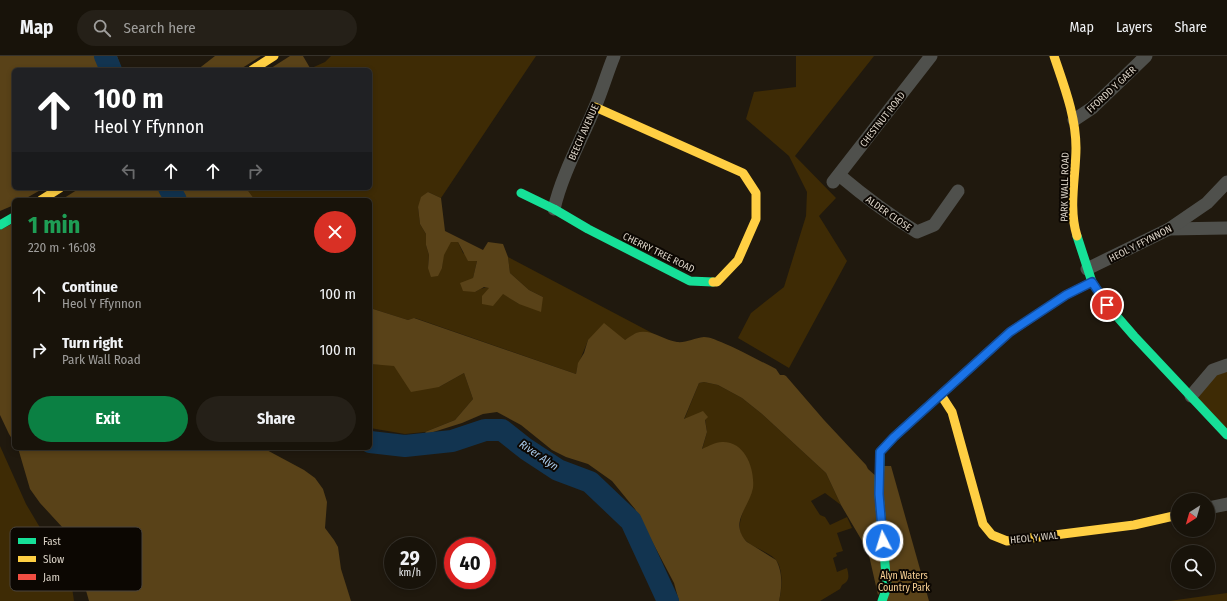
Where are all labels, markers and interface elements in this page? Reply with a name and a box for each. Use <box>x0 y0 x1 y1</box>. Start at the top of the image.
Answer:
search box <box>77 10 357 46</box>
text: Map <box>20 16 53 39</box>
icon: search <box>91 17 113 39</box>
text: Search here <box>123 19 196 37</box>
text: Map <box>1070 19 1094 36</box>
text: Layers <box>1116 19 1152 36</box>
text: Share <box>1174 19 1207 36</box>
street label: FFORDD Y GAER <box>1085 64 1139 116</box>
text: 100 m <box>94 82 164 115</box>
icon: ahead <box>28 84 80 136</box>
street label: CHESTNUT ROAD <box>858 90 908 150</box>
street label: BEECH AVENUE <box>566 102 602 162</box>
text: Heol Y Ffynnon <box>94 116 204 138</box>
street label: PARK WALL ROAD <box>1058 152 1072 222</box>
icon: left <box>118 160 140 182</box>
icon: ahead <box>160 160 182 182</box>
icon: ahead <box>202 160 224 182</box>
icon: right <box>244 160 266 182</box>
street label: ALDER CLOSE <box>863 194 914 234</box>
text: 1 min <box>28 211 80 239</box>
button: close <box>314 211 356 253</box>
street label: HEOL Y FFYNNON <box>1107 223 1174 265</box>
street label: CHERRY TREE ROAD <box>621 230 697 276</box>
text: 220 m · 16:08 <box>28 240 96 255</box>
text: Continue <box>62 278 118 296</box>
icon: ahead <box>28 283 50 305</box>
text: 100 m <box>319 285 356 303</box>
pin <box>1090 288 1124 322</box>
icon: arrive <box>1096 294 1118 316</box>
text: Heol Y Ffynnon <box>62 296 142 311</box>
text: Turn right <box>62 334 123 352</box>
icon: right <box>28 339 50 361</box>
text: 100 m <box>319 341 356 359</box>
text: Park Wall Road <box>62 352 141 367</box>
button: Exit <box>28 396 188 442</box>
button: Share <box>196 396 356 442</box>
water label: River Alyn <box>517 438 561 473</box>
north arrow <box>1171 493 1215 537</box>
map controls <box>1171 493 1215 589</box>
position arrow <box>862 520 904 562</box>
legend <box>10 527 142 591</box>
street label: HEOL Y WAL <box>1010 529 1059 546</box>
text: Fast <box>43 535 61 548</box>
speed limit sign: 40 <box>444 537 496 589</box>
button: search <box>1171 545 1215 589</box>
text: 29 <box>400 546 420 570</box>
text: Slow <box>43 553 64 566</box>
text: km/h <box>399 567 421 579</box>
park label: Alyn Waters Country Park <box>878 570 930 594</box>
text: Jam <box>43 571 60 584</box>

